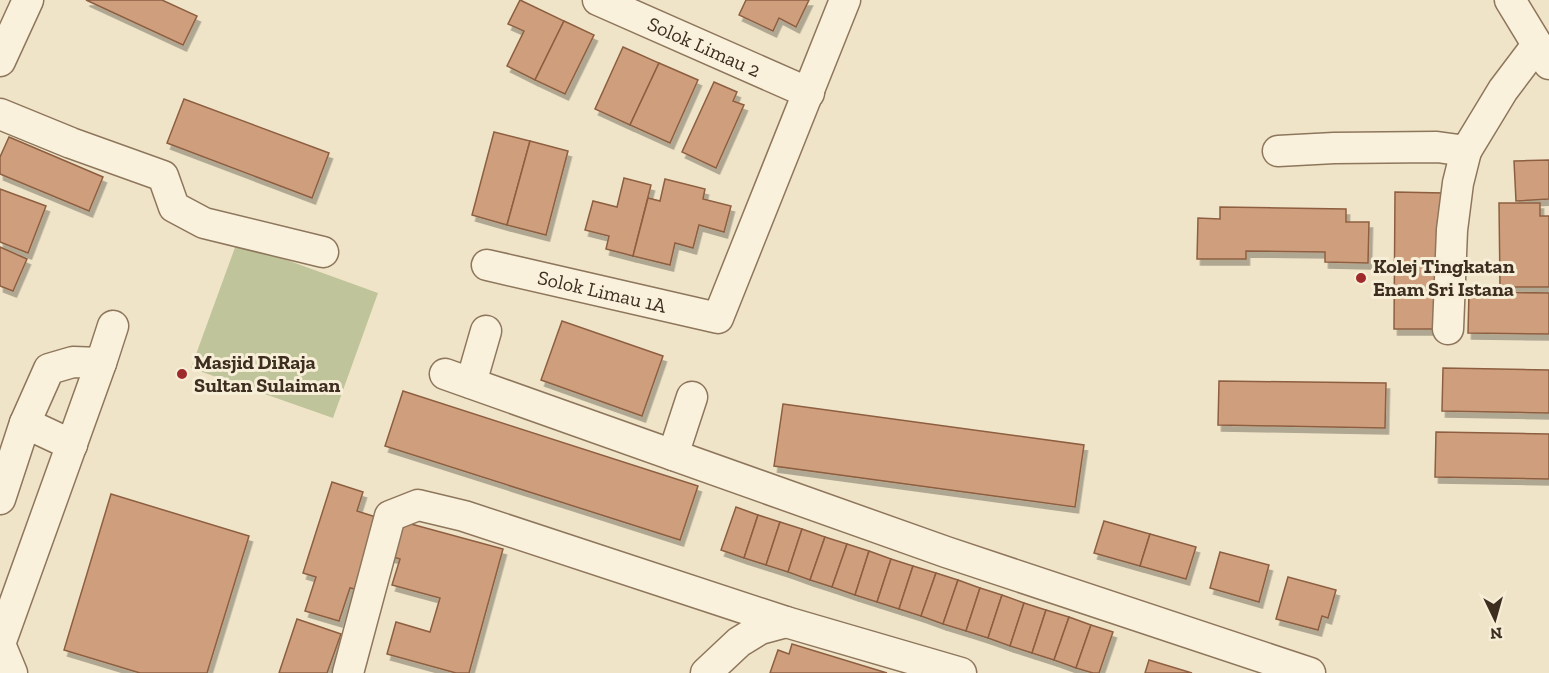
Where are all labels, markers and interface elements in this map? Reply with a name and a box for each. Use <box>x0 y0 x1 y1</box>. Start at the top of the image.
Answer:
street label: Solok Limau 2 <box>644 11 764 82</box>
place label: Kolej Tingkatan Enam Sri Istana <box>1373 254 1515 301</box>
street label: Solok Limau 1A <box>535 265 670 318</box>
marker: Kolej Tingkatan Enam Sri Istana <box>1354 271 1368 285</box>
place label: Masjid DiRaja Sultan Sulaiman <box>194 350 340 397</box>
marker: Masjid DiRaja Sultan Sulaiman <box>175 367 189 381</box>
north arrow <box>1465 589 1525 649</box>
text: N <box>1489 623 1503 643</box>

